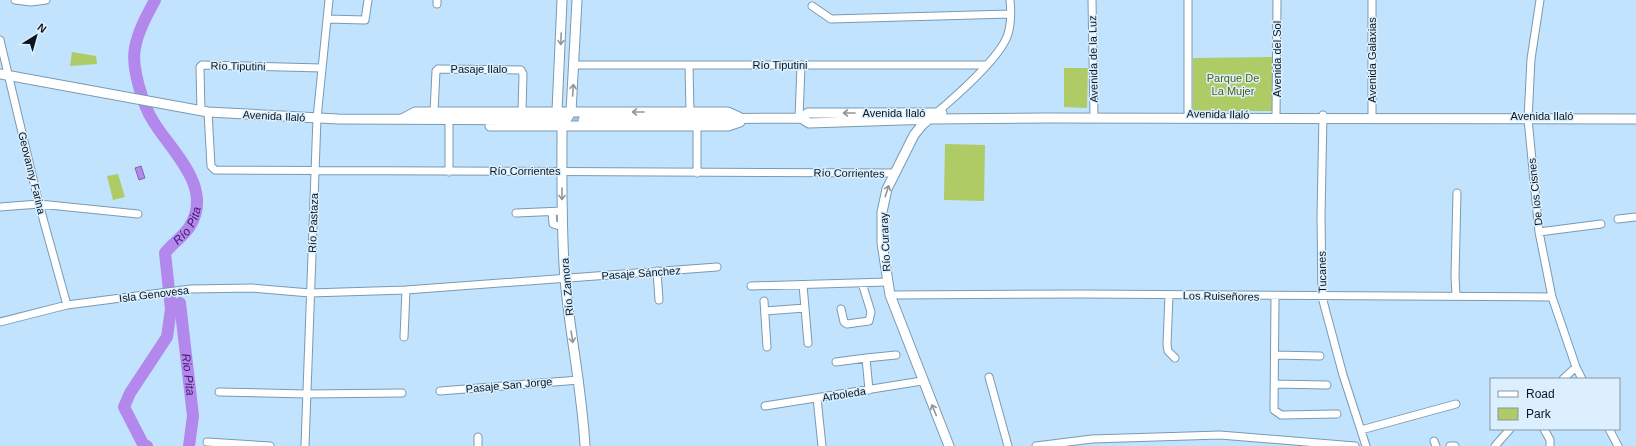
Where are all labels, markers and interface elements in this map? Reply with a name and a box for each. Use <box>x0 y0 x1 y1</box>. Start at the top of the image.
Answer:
street label: Avenida de la Luz <box>1086 15 1100 103</box>
north arrow <box>16 16 56 56</box>
street label: Avenida Galaxias <box>1366 17 1378 103</box>
text: N <box>35 21 49 35</box>
street label: Avenida del Sol <box>1271 21 1283 97</box>
one-way arrow <box>557 32 564 45</box>
street label: Río Tiputini <box>752 59 808 71</box>
street label: Río Tiputini <box>210 60 266 72</box>
street label: Pasaje Ilalo <box>451 63 507 75</box>
park label: Parque De La Mujer <box>1207 72 1259 97</box>
one-way arrow <box>569 84 576 97</box>
street label: Avenida Ilaló <box>863 107 925 119</box>
street label: Avenida Ilaló <box>1187 107 1249 121</box>
street label: Avenida Ilaló <box>242 108 306 124</box>
one-way arrow <box>632 108 645 116</box>
one-way arrow <box>843 109 856 117</box>
street label: Avenida Ilaló <box>1511 110 1573 122</box>
street label: Geovanny Farina <box>16 131 48 216</box>
street label: De los Cisnes <box>1525 157 1545 226</box>
street label: Río Corrientes <box>490 165 561 177</box>
street label: Río Corrientes <box>813 166 885 180</box>
one-way arrow <box>884 185 891 198</box>
one-way arrow <box>558 187 566 200</box>
street label: Río Pastaza <box>306 192 320 253</box>
water label: Río Pita <box>170 205 204 248</box>
street label: Río Curaray <box>877 212 893 272</box>
street label: Tucanes <box>1316 251 1328 293</box>
street label: Río Zamora <box>558 257 576 316</box>
street label: Pasaje Sánchez <box>601 264 681 282</box>
street label: Isla Genovesa <box>118 284 190 304</box>
street label: Los Ruiseñores <box>1183 289 1260 303</box>
one-way arrow <box>568 330 576 343</box>
water label: Rio Pita <box>179 353 198 397</box>
street label: Pasaje San Jorge <box>465 375 553 395</box>
legend <box>1490 378 1620 430</box>
street label: Arboleda <box>821 384 868 403</box>
text: Road <box>1526 387 1555 401</box>
one-way arrow <box>930 404 937 416</box>
text: Park <box>1526 407 1552 421</box>

